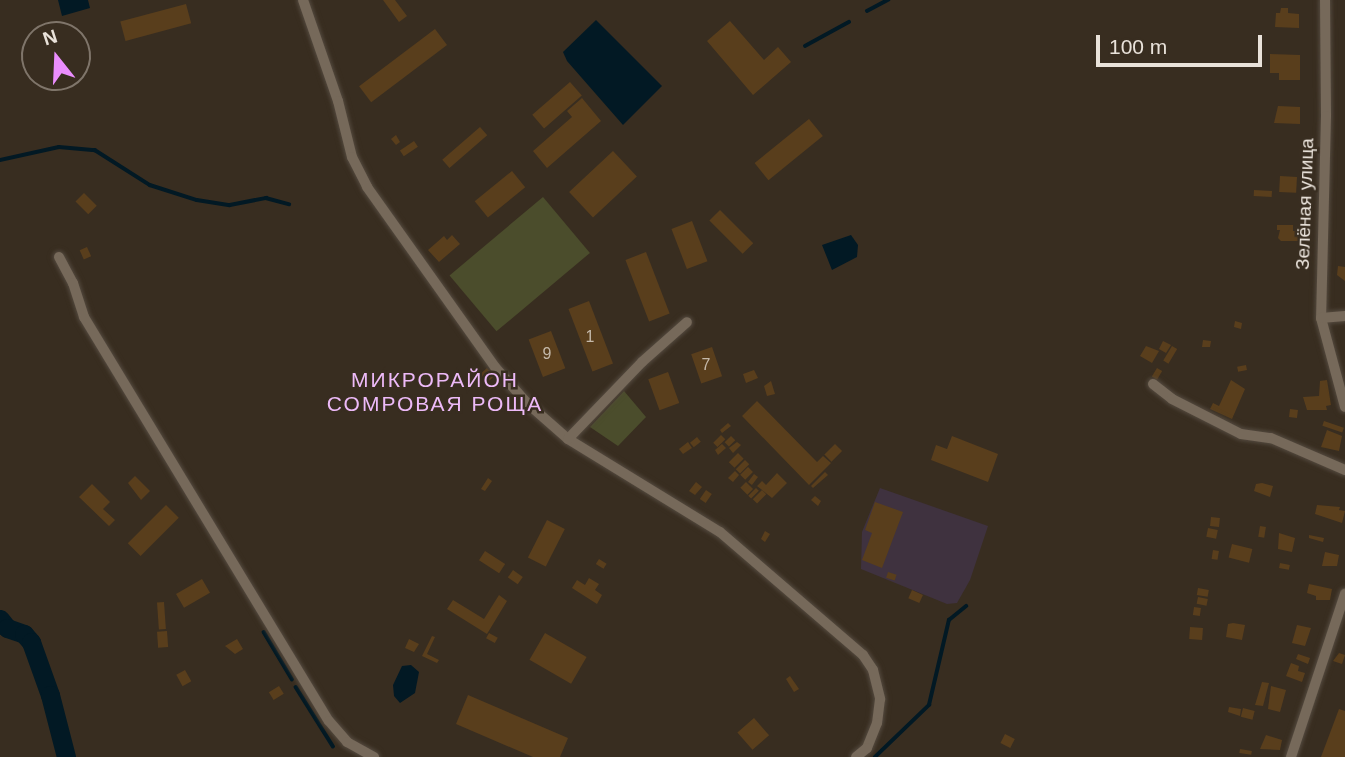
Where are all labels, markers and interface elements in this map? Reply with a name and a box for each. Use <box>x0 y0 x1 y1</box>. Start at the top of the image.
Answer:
north arrow <box>21 21 91 91</box>
scale bar <box>1100 21 1266 65</box>
text: N <box>40 25 60 50</box>
text: 100 m <box>1109 35 1167 58</box>
street label: Зелёная улица <box>1291 138 1319 270</box>
house number: 1 <box>586 327 594 347</box>
house number: 9 <box>543 344 551 364</box>
house number: 7 <box>702 355 710 375</box>
district label: МИКРОРАЙОН СОМРОВАЯ РОЩА <box>328 367 542 417</box>

